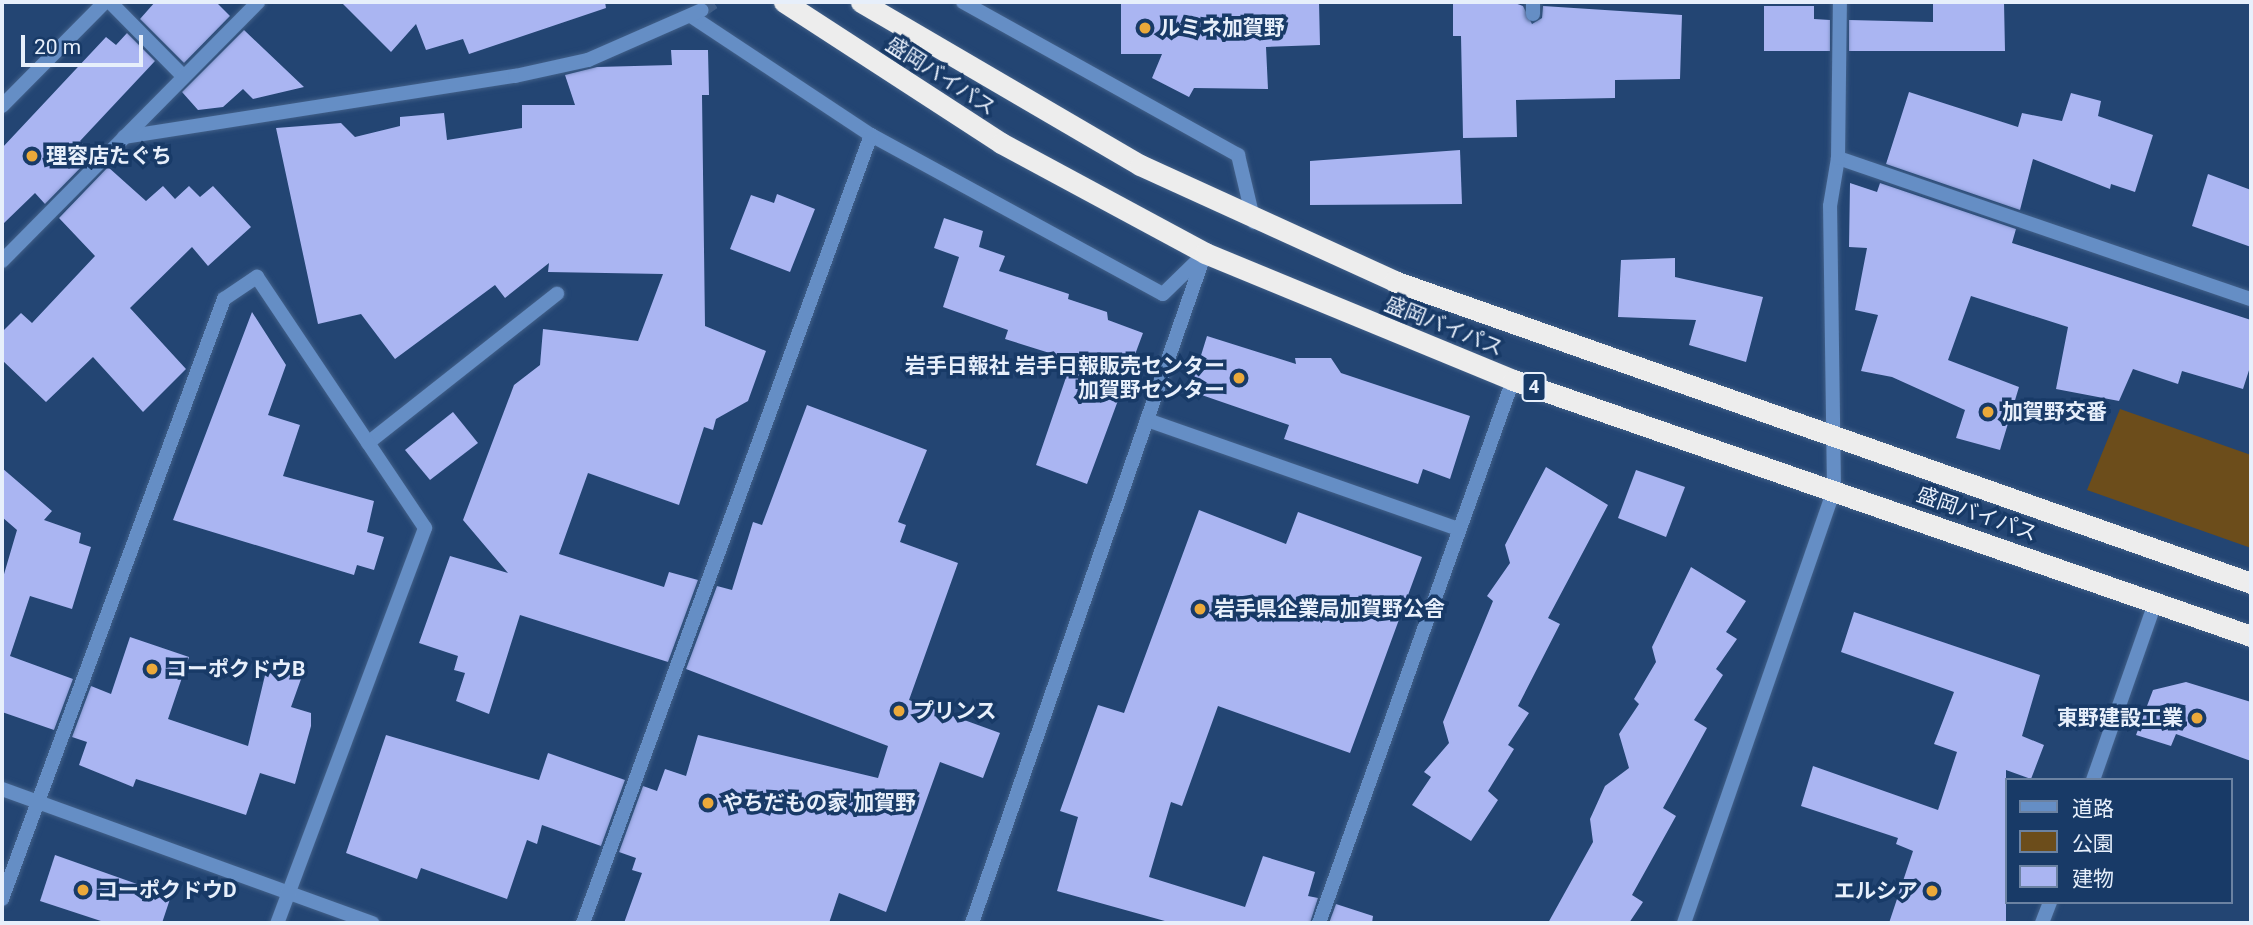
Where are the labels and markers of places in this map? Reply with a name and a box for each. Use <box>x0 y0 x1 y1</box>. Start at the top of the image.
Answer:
place label: ルミネ加賀野 <box>1159 15 1285 41</box>
marker: ルミネ加賀野 <box>1137 20 1153 36</box>
place label: 理容店たぐち <box>46 143 172 169</box>
marker: 理容店たぐち <box>24 148 40 164</box>
place label: 岩手日報社 岩手日報販売センター 加賀野センター <box>905 353 1225 403</box>
marker: 岩手日報社 岩手日報販売センター 加賀野センター <box>1231 370 1247 386</box>
place label: 加賀野交番 <box>2002 399 2107 425</box>
marker: 加賀野交番 <box>1980 404 1996 420</box>
place label: 岩手県企業局加賀野公舎 <box>1214 596 1445 622</box>
marker: 岩手県企業局加賀野公舎 <box>1192 601 1208 617</box>
place label: コーポクドウB <box>166 656 305 682</box>
marker: コーポクドウB <box>144 661 160 677</box>
place label: プリンス <box>913 698 997 724</box>
marker: プリンス <box>891 703 907 719</box>
place label: 東野建設工業 <box>2057 705 2183 731</box>
marker: 東野建設工業 <box>2189 710 2205 726</box>
place label: やちだもの家 加賀野 <box>722 790 916 816</box>
marker: やちだもの家 加賀野 <box>700 795 716 811</box>
place label: コーポクドウD <box>97 877 237 903</box>
place label: エルシア <box>1834 878 1918 904</box>
marker: コーポクドウD <box>75 882 91 898</box>
marker: エルシア <box>1924 883 1940 899</box>

